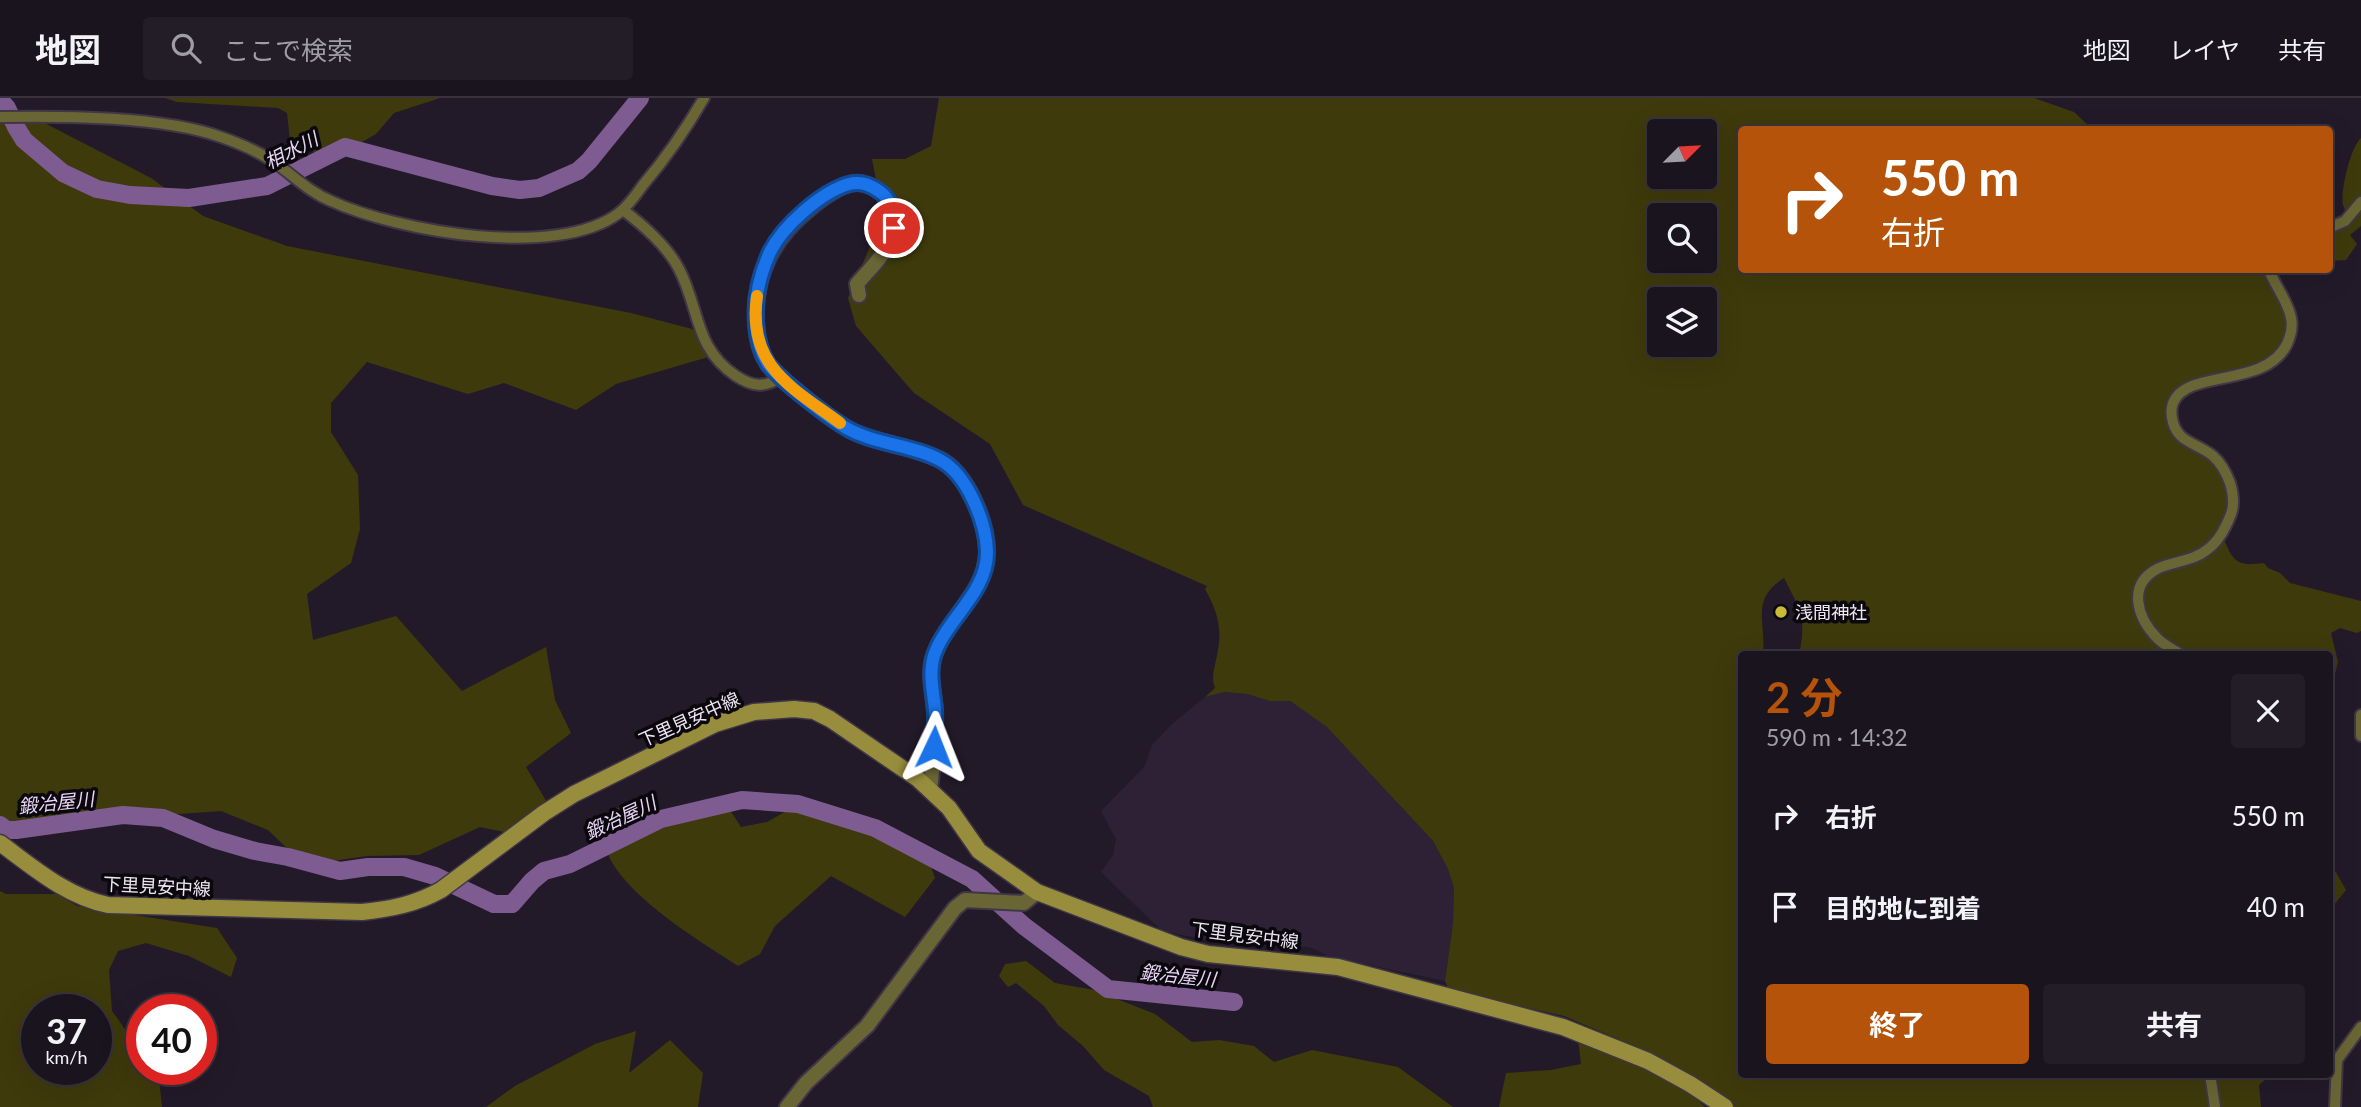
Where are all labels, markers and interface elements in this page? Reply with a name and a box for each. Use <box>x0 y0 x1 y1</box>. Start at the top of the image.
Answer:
search box <box>143 17 633 80</box>
text: 地図 <box>35 29 101 69</box>
icon: search <box>167 29 205 67</box>
text: ここで検索 <box>223 34 353 66</box>
text: 地図 <box>2083 35 2131 64</box>
text: レイヤ <box>2169 35 2240 64</box>
text: 共有 <box>2278 35 2326 64</box>
north arrow <box>1647 119 1717 189</box>
map controls <box>1647 119 1717 357</box>
water label: 相水川 <box>260 126 323 173</box>
text: 550 m <box>1881 148 2019 206</box>
icon: right <box>1766 154 1857 245</box>
pin <box>864 198 924 258</box>
button: search <box>1647 203 1717 273</box>
icon: arrive <box>875 209 913 247</box>
text: 右折 <box>1881 212 1945 251</box>
button: layers <box>1647 287 1717 357</box>
place label: 浅間神社 <box>1795 601 1867 623</box>
marker: 浅間神社 <box>1773 604 1789 620</box>
text: 2 分 <box>1766 672 1843 722</box>
button: close <box>2231 674 2305 748</box>
street label: 下里見安中線 <box>635 687 743 751</box>
position arrow <box>897 710 971 784</box>
text: 590 m · 14:32 <box>1766 723 1908 751</box>
water label: 鍛冶屋川 <box>17 786 97 817</box>
water label: 鍛冶屋川 <box>581 790 661 843</box>
icon: right <box>1766 797 1804 835</box>
text: 550 m <box>2232 800 2305 832</box>
text: 右折 <box>1825 801 1877 833</box>
street label: 下里見安中線 <box>102 872 212 900</box>
icon: arrive <box>1766 888 1804 926</box>
text: 40 m <box>2247 891 2305 923</box>
text: 目的地に到着 <box>1825 892 1981 924</box>
street label: 下里見安中線 <box>1190 918 1300 952</box>
water label: 鍛冶屋川 <box>1139 960 1219 991</box>
button: 終了 <box>1766 984 2029 1064</box>
button: 共有 <box>2043 984 2305 1064</box>
speed limit sign: 40 <box>126 994 217 1085</box>
text: 37 <box>46 1009 87 1051</box>
text: km/h <box>45 1046 88 1068</box>

